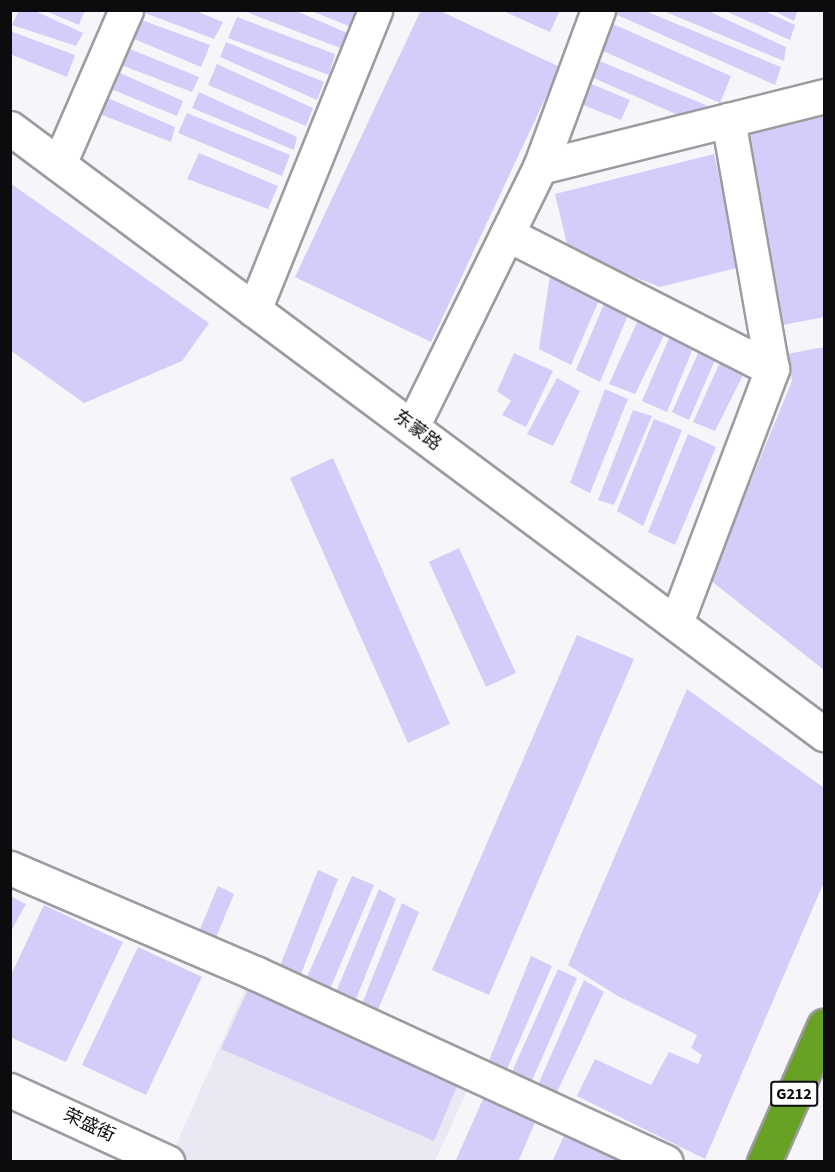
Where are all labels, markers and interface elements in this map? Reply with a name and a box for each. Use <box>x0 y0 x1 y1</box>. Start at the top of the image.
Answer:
street label: 东蒙路 <box>389 406 445 456</box>
road number: G212 <box>770 1081 818 1107</box>
street label: 荣盛街 <box>60 1105 118 1147</box>

